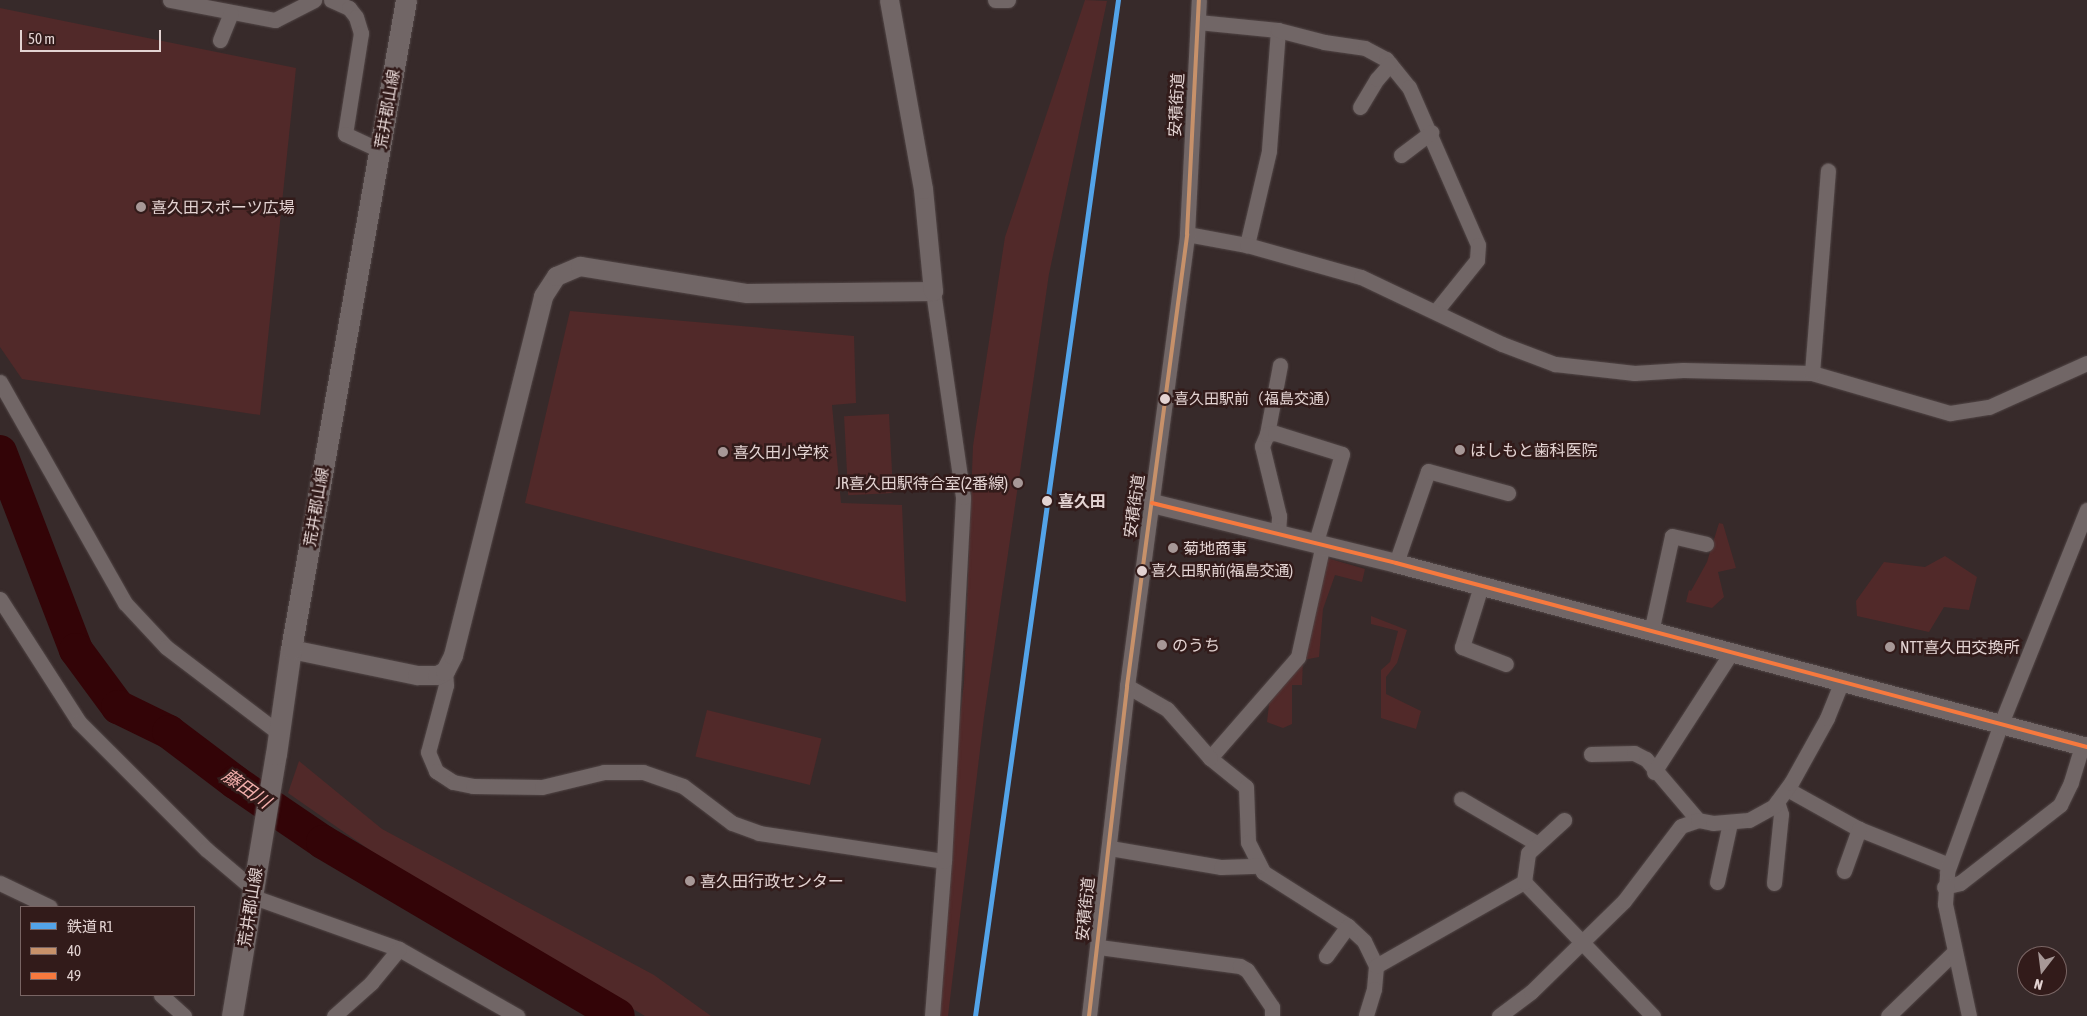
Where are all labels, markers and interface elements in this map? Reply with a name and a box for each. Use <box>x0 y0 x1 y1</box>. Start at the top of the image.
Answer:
scale bar <box>22 20 164 52</box>
text: 50 m <box>28 30 55 47</box>
street label: 荒井郡山線 <box>371 68 403 150</box>
street label: 安積街道 <box>1165 73 1187 137</box>
place label: 喜久田スポーツ広場 <box>151 197 295 217</box>
marker: 喜久田スポーツ広場 <box>135 201 147 213</box>
place label: 喜久田駅前（福島交通） <box>1174 390 1339 408</box>
marker: 喜久田駅前（福島交通） <box>1160 394 1170 404</box>
place label: はしもと歯科医院 <box>1470 440 1598 460</box>
place label: 喜久田小学校 <box>733 442 829 462</box>
marker: はしもと歯科医院 <box>1454 444 1466 456</box>
marker: 喜久田小学校 <box>717 446 729 458</box>
street label: 荒井郡山線 <box>300 466 332 548</box>
place label: JR喜久田駅待合室(2番線) <box>836 473 1008 493</box>
street label: 安積街道 <box>1120 473 1148 539</box>
marker: JR喜久田駅待合室(2番線) <box>1012 477 1024 489</box>
place label: 喜久田 <box>1058 491 1106 511</box>
marker: 喜久田 <box>1040 494 1054 508</box>
place label: 菊地商事 <box>1183 538 1247 558</box>
marker: 菊地商事 <box>1167 542 1179 554</box>
place label: 喜久田駅前(福島交通) <box>1151 562 1293 580</box>
marker: 喜久田駅前(福島交通) <box>1137 566 1147 576</box>
place label: のうち <box>1172 635 1220 655</box>
place label: NTT喜久田交換所 <box>1900 637 2019 657</box>
marker: のうち <box>1156 639 1168 651</box>
marker: NTT喜久田交換所 <box>1884 641 1896 653</box>
water label: 藤田川 <box>218 765 274 813</box>
street label: 荒井郡山線 <box>234 866 266 948</box>
place label: 喜久田行政センター <box>700 871 844 891</box>
marker: 喜久田行政センター <box>684 875 696 887</box>
street label: 安積街道 <box>1072 876 1098 942</box>
legend <box>20 906 195 996</box>
text: 鉄道 R1 <box>67 918 114 935</box>
text: 40 <box>67 942 81 959</box>
north arrow <box>2017 946 2067 996</box>
text: 49 <box>67 967 81 984</box>
text: N <box>2032 976 2044 993</box>

